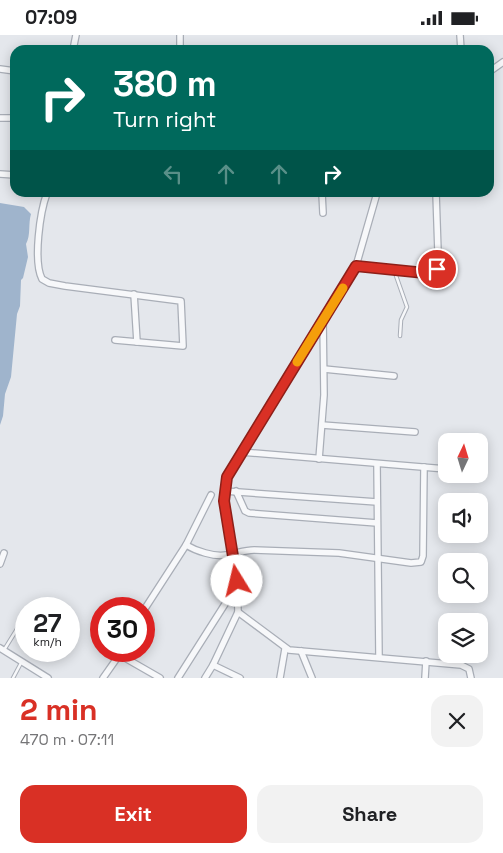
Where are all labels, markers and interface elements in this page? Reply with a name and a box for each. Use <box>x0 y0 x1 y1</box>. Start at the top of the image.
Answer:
text: 07:09 <box>25 5 77 30</box>
text: 380 m <box>113 62 217 106</box>
icon: right <box>30 65 95 130</box>
text: Turn right <box>113 105 216 133</box>
icon: left <box>159 160 187 188</box>
icon: ahead <box>212 160 240 188</box>
icon: ahead <box>265 160 293 188</box>
icon: right <box>318 160 346 188</box>
pin <box>416 248 458 290</box>
icon: arrive <box>423 255 451 283</box>
north arrow <box>438 433 488 483</box>
map controls <box>438 433 488 663</box>
button: sound <box>438 493 488 543</box>
button: search <box>438 553 488 603</box>
position arrow <box>210 554 262 606</box>
speed limit sign: 30 <box>90 597 155 662</box>
text: 27 <box>33 607 62 639</box>
button: layers <box>438 613 488 663</box>
text: km/h <box>33 634 62 650</box>
text: 2 min <box>20 690 98 729</box>
button: close <box>431 695 483 747</box>
text: 470 m · 07:11 <box>20 729 114 750</box>
button: Exit <box>20 785 247 843</box>
button: Share <box>257 785 483 843</box>

